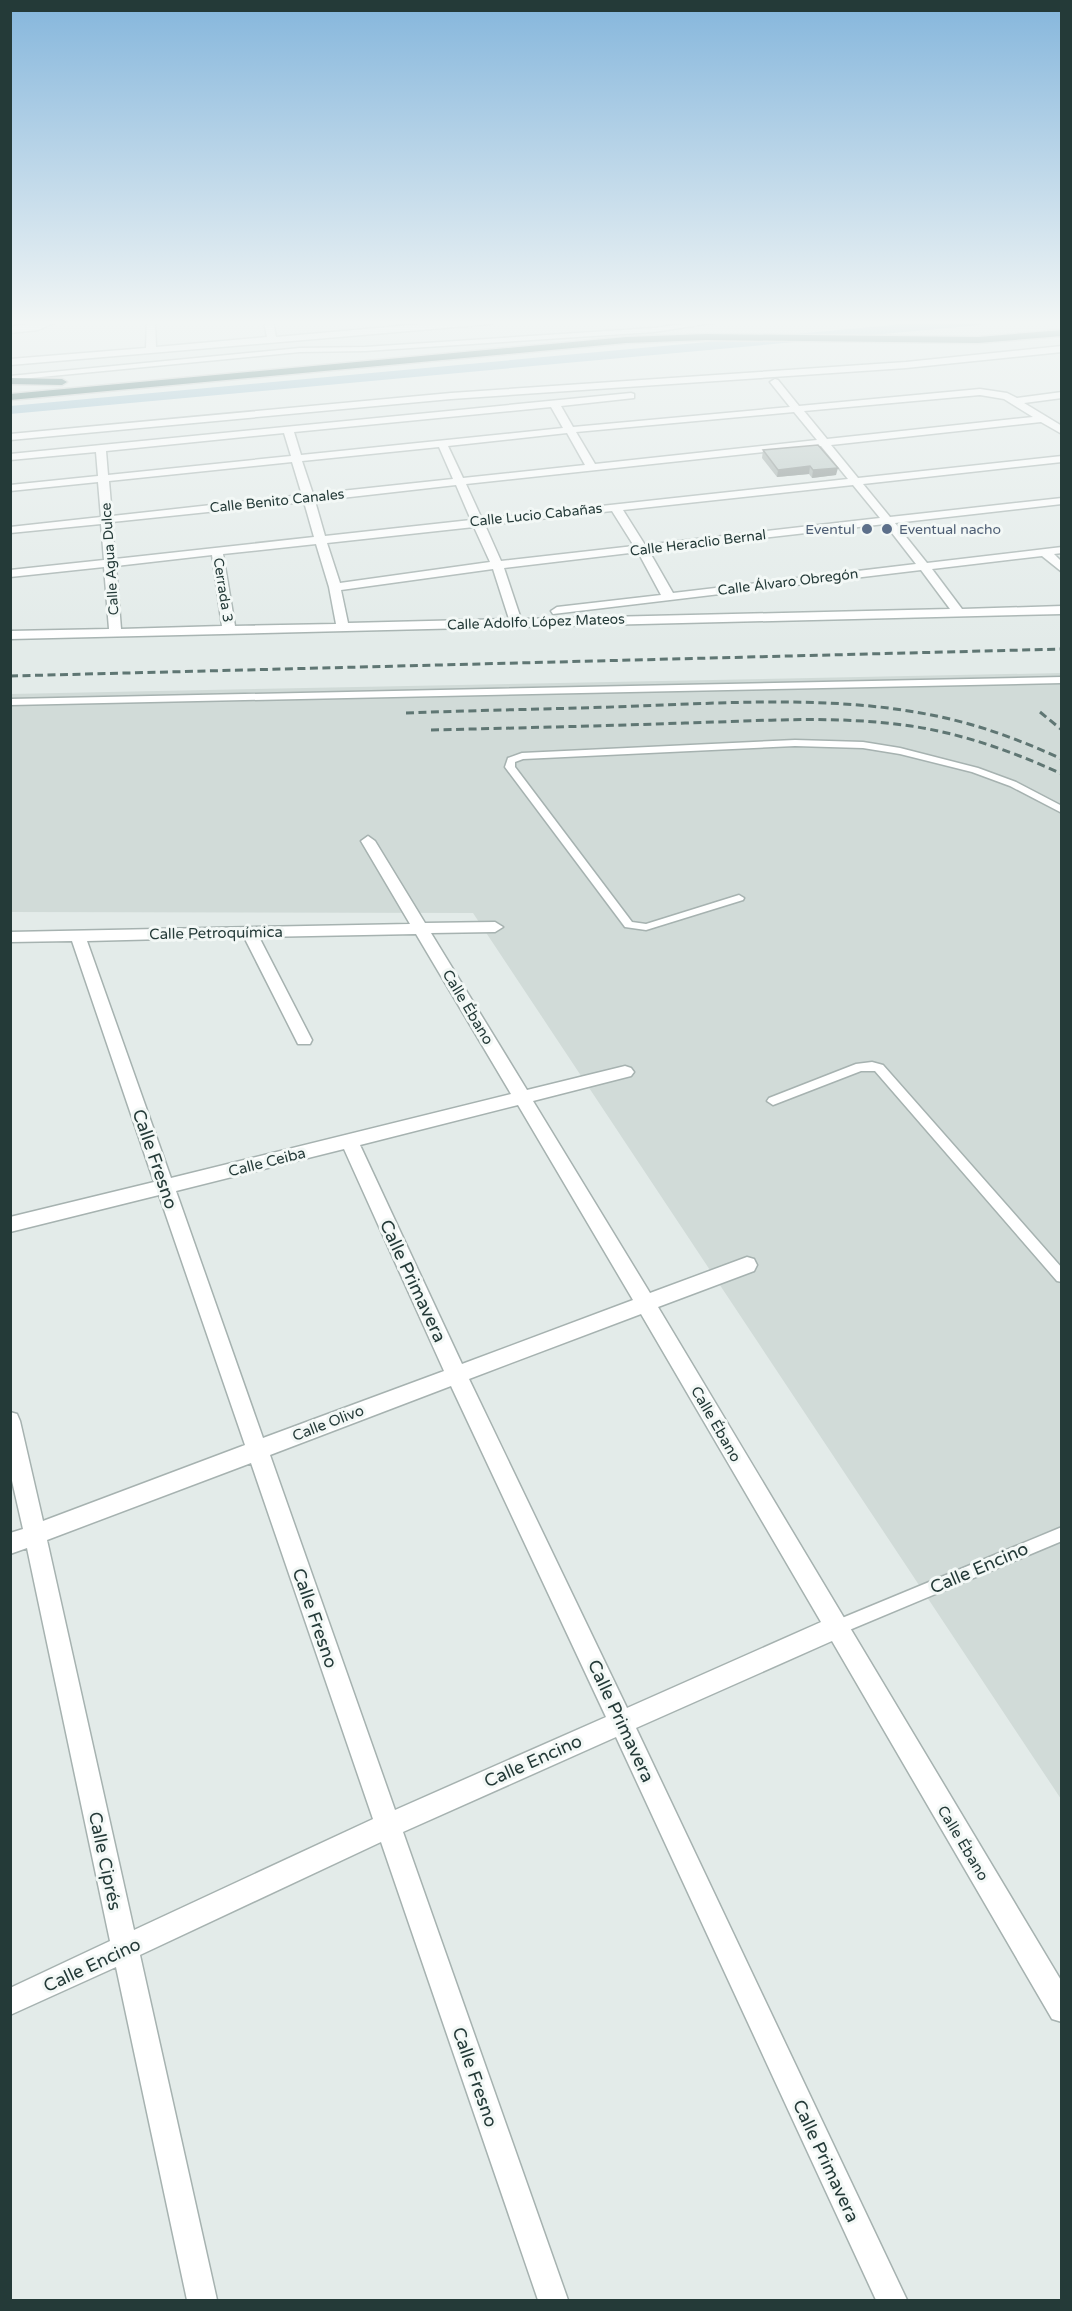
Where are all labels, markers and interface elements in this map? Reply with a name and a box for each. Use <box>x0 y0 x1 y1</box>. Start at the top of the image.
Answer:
street label: Calle Benito Canales <box>209 485 345 517</box>
street label: Calle Lucio Cabañas <box>469 500 603 530</box>
street label: Calle Agua Dulce <box>98 502 122 616</box>
place label: Eventul <box>805 521 855 538</box>
place label: Eventual nacho <box>899 521 1001 538</box>
marker: Eventul <box>860 522 874 536</box>
marker: Eventual nacho <box>880 522 894 536</box>
street label: Calle Heraclio Bernal <box>629 526 767 560</box>
street label: Cerrada 3 <box>210 556 236 624</box>
street label: Calle Álvaro Obregón <box>717 565 859 599</box>
street label: Calle Adolfo López Mateos <box>447 610 625 634</box>
street label: Calle Petroquímica <box>149 923 283 943</box>
street label: Calle Ébano <box>439 966 497 1048</box>
street label: Calle Fresno <box>128 1106 182 1212</box>
street label: Calle Ceiba <box>226 1144 308 1180</box>
street label: Calle Primavera <box>375 1216 451 1346</box>
street label: Calle Ébano <box>687 1383 745 1465</box>
street label: Calle Olivo <box>290 1401 366 1445</box>
street label: Calle Encino <box>926 1537 1032 1599</box>
street label: Calle Fresno <box>288 1565 342 1671</box>
street label: Calle Primavera <box>583 1656 659 1786</box>
street label: Calle Encino <box>481 1730 585 1792</box>
street label: Calle Ébano <box>934 1802 992 1884</box>
street label: Calle Ciprés <box>84 1810 126 1912</box>
street label: Calle Encino <box>40 1933 144 1997</box>
street label: Calle Fresno <box>448 2024 502 2130</box>
street label: Calle Primavera <box>788 2096 864 2226</box>

